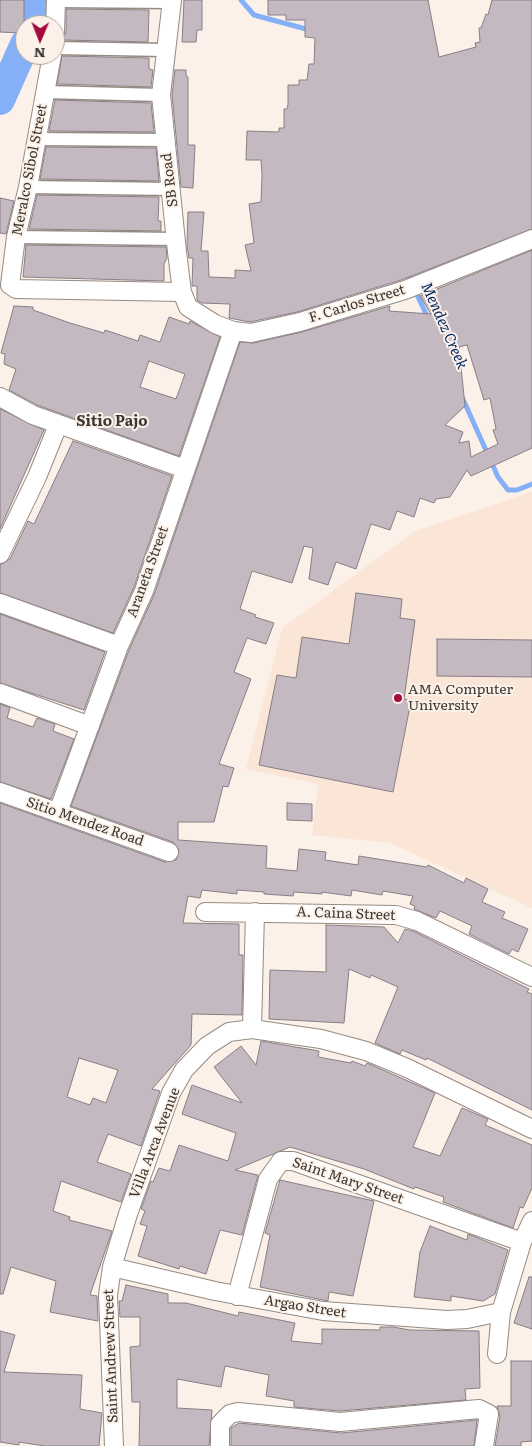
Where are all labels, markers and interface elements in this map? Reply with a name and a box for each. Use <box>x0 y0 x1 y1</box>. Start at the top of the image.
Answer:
north arrow <box>15 15 65 65</box>
text: N <box>34 44 46 64</box>
street label: Meralco Sibol Street <box>9 102 51 238</box>
street label: SB Road <box>158 152 182 208</box>
water label: Mendez Creek <box>417 280 471 372</box>
street label: F. Carlos Street <box>307 281 407 327</box>
district label: Sitio Pajo <box>76 413 148 431</box>
street label: Araneta Street <box>124 524 172 620</box>
place label: AMA Computer University <box>408 682 513 714</box>
marker: AMA Computer University <box>392 692 404 704</box>
street label: Sitio Mendez Road <box>24 794 146 850</box>
street label: A. Caina Street <box>296 904 396 924</box>
street label: Villa Arca Avenue <box>126 1085 184 1201</box>
street label: Saint Mary Street <box>290 1154 406 1208</box>
street label: Saint Andrew Street <box>100 1289 122 1423</box>
street label: Argao Street <box>263 1292 347 1322</box>

